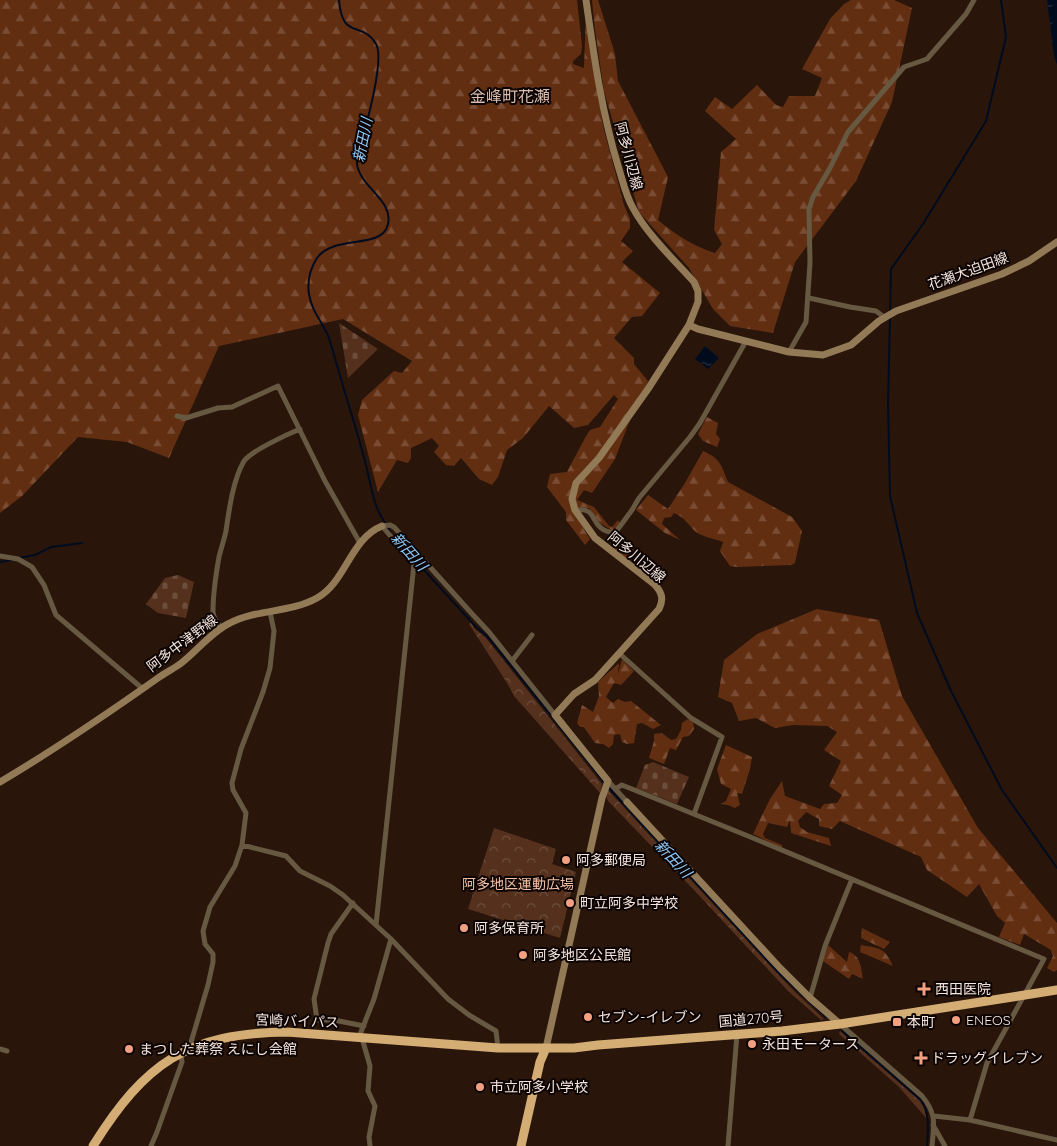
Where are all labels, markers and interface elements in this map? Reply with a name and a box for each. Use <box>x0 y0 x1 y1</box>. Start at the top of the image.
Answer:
district label: 金峰町花瀬 <box>470 86 550 106</box>
water label: 新田川 <box>349 114 377 164</box>
street label: 阿多川辺線 <box>611 120 647 192</box>
street label: 花瀬大迫田線 <box>925 248 1011 294</box>
street label: 阿多川辺線 <box>604 528 670 586</box>
water label: 新田川 <box>387 529 433 576</box>
street label: 阿多中津野線 <box>143 611 221 675</box>
water label: 新田川 <box>651 836 697 883</box>
place label: 阿多郵便局 <box>576 851 646 869</box>
marker: 阿多郵便局 <box>560 854 572 866</box>
park label: 阿多地区運動広場 <box>462 875 574 893</box>
place label: 町立阿多中学校 <box>580 894 678 912</box>
marker: 町立阿多中学校 <box>564 897 576 909</box>
place label: 阿多保育所 <box>474 919 544 937</box>
marker: 阿多保育所 <box>458 922 470 934</box>
place label: 阿多地区公民館 <box>533 946 631 964</box>
marker: 阿多地区公民館 <box>517 949 529 961</box>
place label: 西田医院 <box>935 980 991 998</box>
marker: 西田医院 <box>917 982 931 996</box>
street label: 国道270号 <box>718 1007 784 1031</box>
place label: セブン-イレブン <box>598 1008 701 1026</box>
street label: 宮崎バイパス <box>255 1011 339 1031</box>
marker: セブン-イレブン <box>582 1011 594 1023</box>
place label: ENEOS <box>966 1011 1011 1029</box>
place label: 本町 <box>907 1013 935 1031</box>
marker: ENEOS <box>950 1014 962 1026</box>
marker: 本町 <box>891 1016 903 1028</box>
place label: 永田モータース <box>762 1035 859 1053</box>
marker: 永田モータース <box>746 1038 758 1050</box>
place label: まつした葬祭 えにし会館 <box>139 1040 297 1058</box>
marker: まつした葬祭 えにし会館 <box>123 1043 135 1055</box>
place label: ドラッグイレブン <box>931 1049 1043 1067</box>
marker: ドラッグイレブン <box>915 1052 927 1064</box>
place label: 市立阿多小学校 <box>490 1078 588 1096</box>
marker: 市立阿多小学校 <box>474 1081 486 1093</box>

